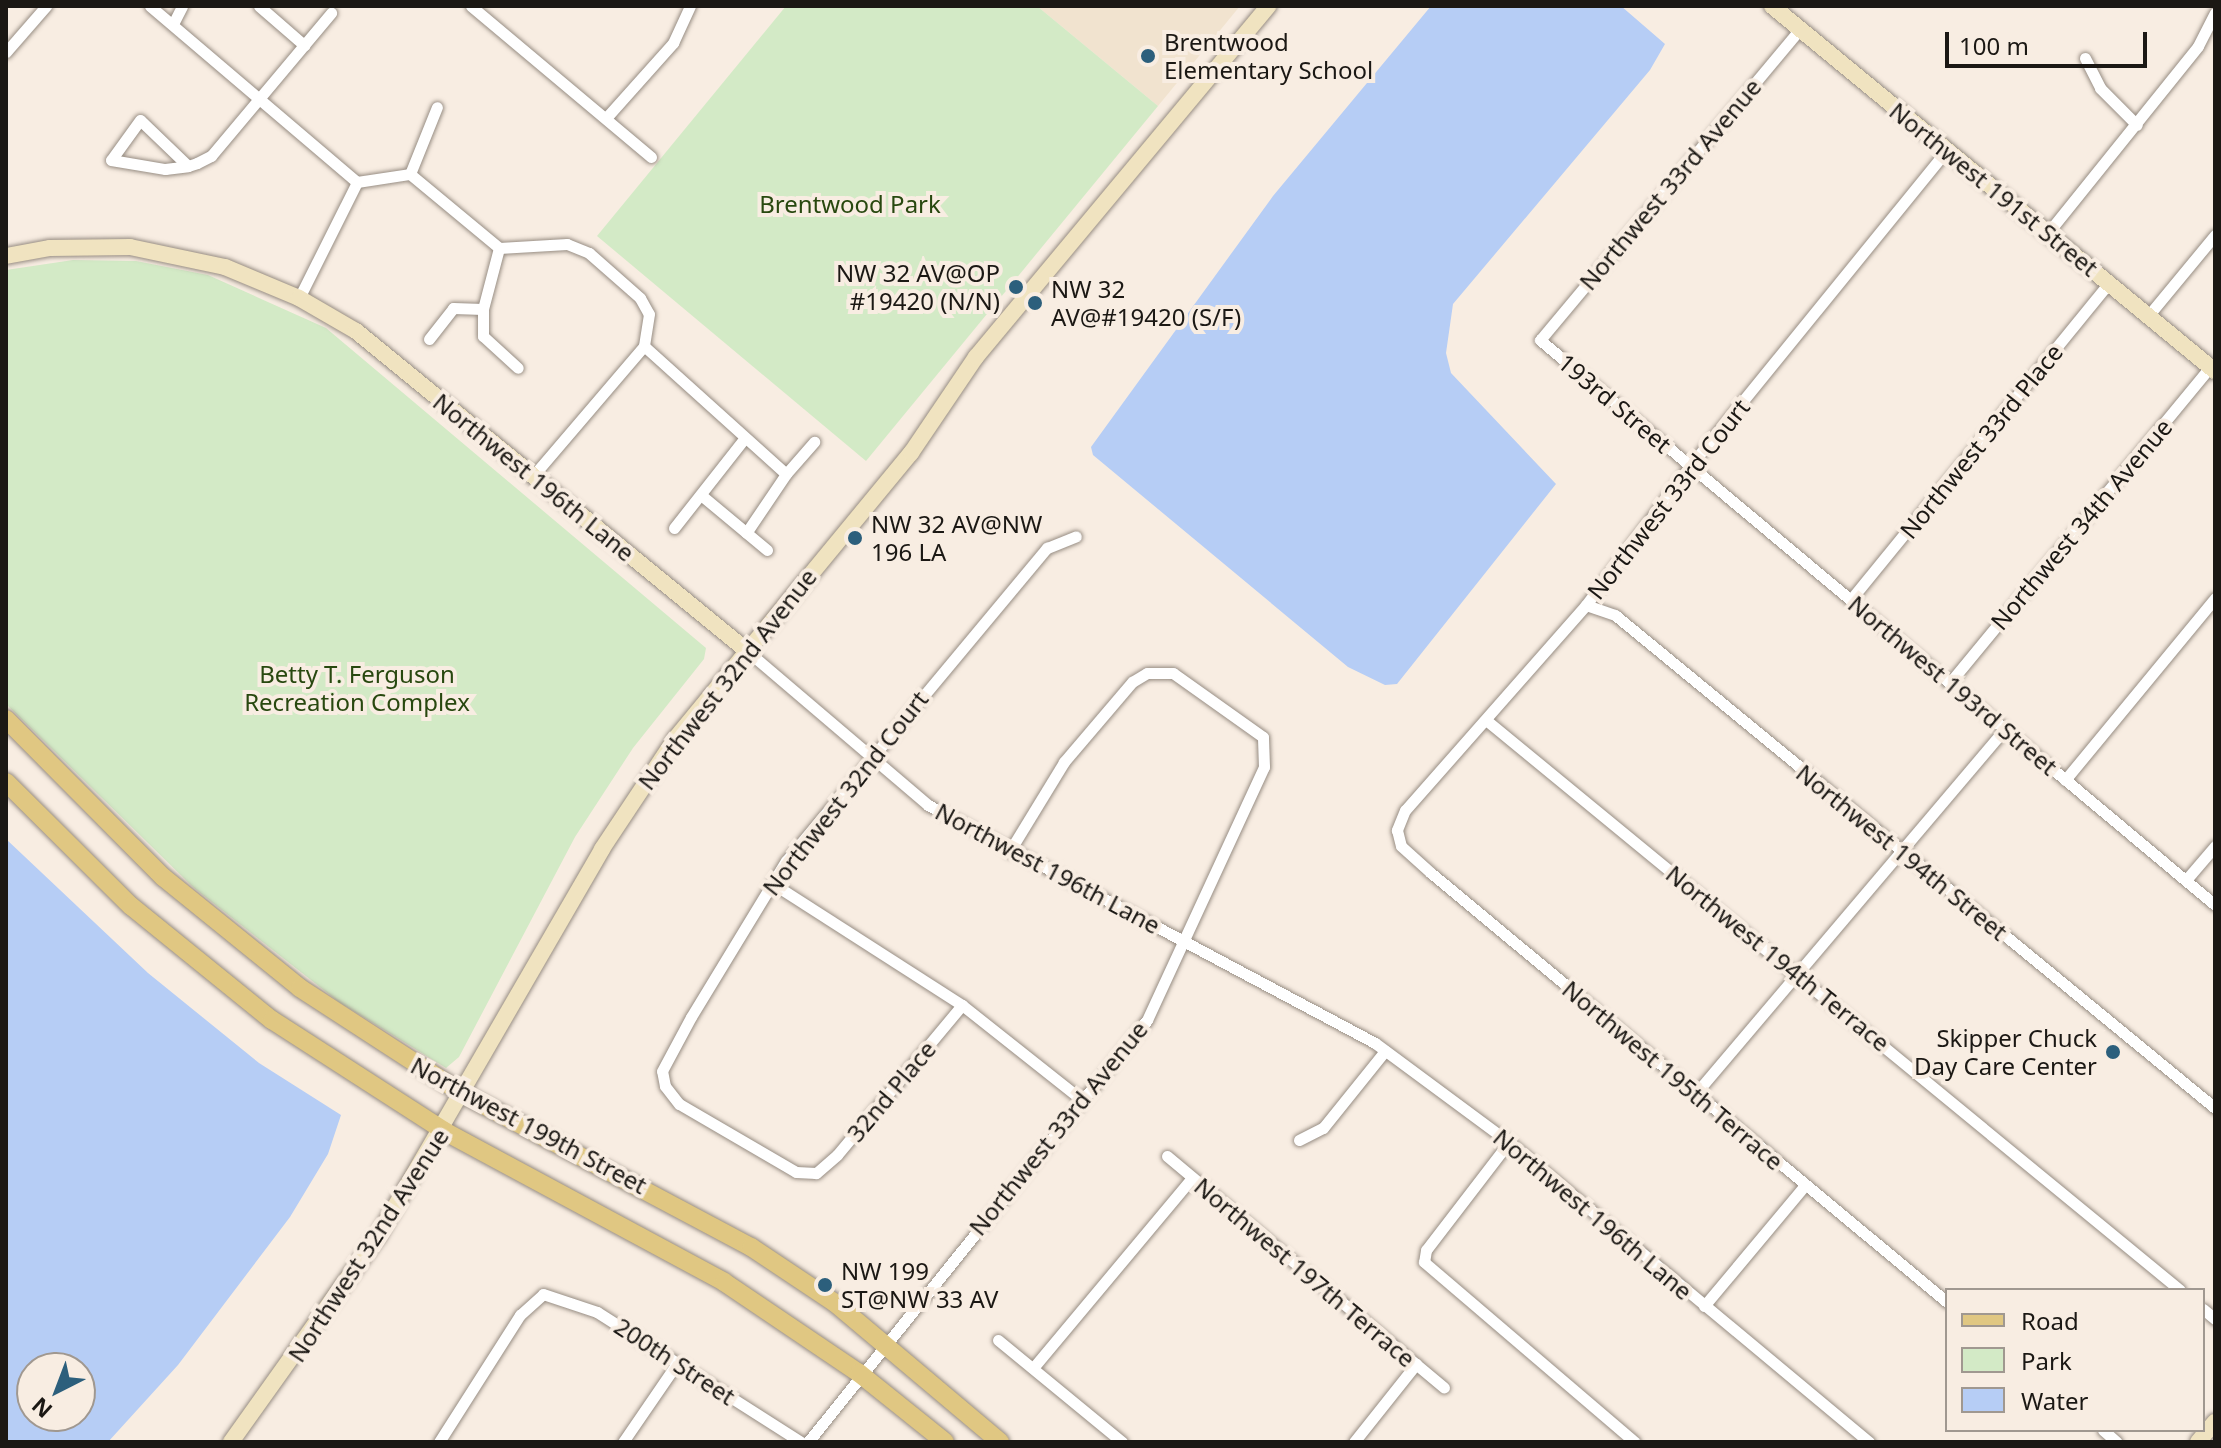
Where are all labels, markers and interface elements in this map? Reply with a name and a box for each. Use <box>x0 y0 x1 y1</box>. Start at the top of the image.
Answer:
scale bar <box>1949 16 2151 66</box>
place label: Brentwood Elementary School <box>1164 28 1373 84</box>
text: 100 m <box>1959 29 2029 62</box>
marker: Brentwood Elementary School <box>1139 47 1157 65</box>
street label: Northwest 33rd Avenue <box>1573 72 1767 296</box>
street label: Northwest 191st Street <box>1884 96 2104 282</box>
park label: Brentwood Park <box>759 190 941 218</box>
place label: NW 32 AV@OP #19420 (N/N) <box>836 259 1000 315</box>
place label: NW 32 AV@#19420 (S/F) <box>1051 275 1241 331</box>
marker: NW 32 AV@OP #19420 (N/N) <box>1007 278 1025 296</box>
marker: NW 32 AV@#19420 (S/F) <box>1026 294 1044 312</box>
street label: Northwest 33rd Place <box>1894 338 2068 544</box>
street label: 193rd Street <box>1553 347 1677 459</box>
street label: Northwest 196th Lane <box>428 387 640 567</box>
street label: Northwest 33rd Court <box>1581 393 1755 605</box>
street label: Northwest 34th Avenue <box>1984 413 2178 635</box>
place label: NW 32 AV@NW 196 LA <box>871 510 1042 566</box>
marker: NW 32 AV@NW 196 LA <box>846 529 864 547</box>
street label: Northwest 32nd Avenue <box>632 563 822 795</box>
street label: Northwest 193rd Street <box>1843 589 2063 781</box>
park label: Betty T. Ferguson Recreation Complex <box>244 660 470 716</box>
street label: Northwest 32nd Court <box>756 685 934 901</box>
street label: Northwest 194th Street <box>1791 758 2013 946</box>
street label: Northwest 196th Lane <box>931 797 1165 939</box>
street label: Northwest 194th Terrace <box>1661 859 1895 1057</box>
street label: Northwest 195th Terrace <box>1557 974 1789 1176</box>
street label: Northwest 33rd Avenue <box>963 1015 1153 1241</box>
place label: Skipper Chuck Day Care Center <box>1914 1024 2097 1080</box>
street label: 32nd Place <box>841 1035 941 1147</box>
marker: Skipper Chuck Day Care Center <box>2104 1043 2122 1061</box>
street label: Northwest 199th Street <box>406 1051 652 1199</box>
street label: Northwest 32nd Avenue <box>282 1123 454 1367</box>
street label: Northwest 196th Lane <box>1488 1123 1698 1305</box>
street label: Northwest 197th Terrace <box>1189 1171 1421 1373</box>
place label: NW 199 ST@NW 33 AV <box>841 1257 998 1313</box>
marker: NW 199 ST@NW 33 AV <box>816 1276 834 1294</box>
legend <box>1945 1288 2205 1432</box>
text: Road <box>2021 1304 2079 1337</box>
street label: 200th Street <box>609 1311 741 1411</box>
text: Park <box>2021 1344 2072 1377</box>
north arrow <box>16 1352 96 1432</box>
text: Water <box>2021 1384 2088 1417</box>
text: N <box>25 1391 58 1425</box>

